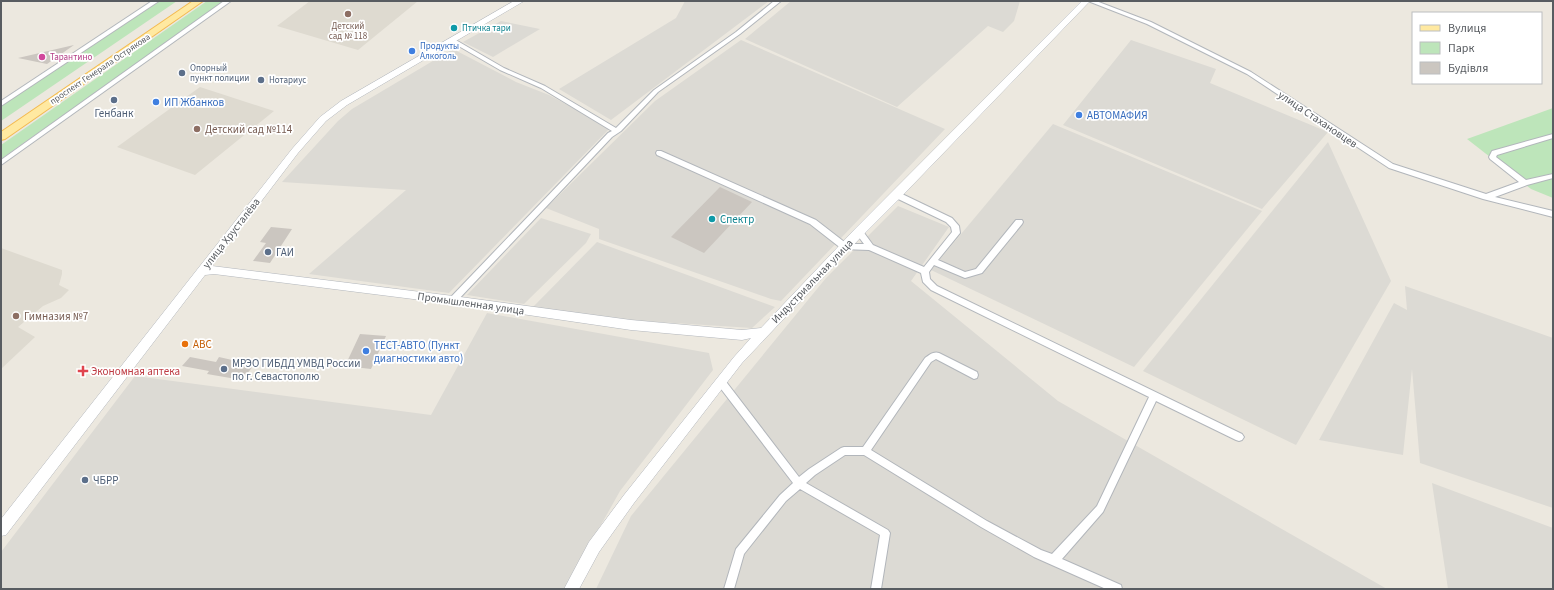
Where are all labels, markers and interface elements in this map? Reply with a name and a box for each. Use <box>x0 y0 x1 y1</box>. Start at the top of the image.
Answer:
marker: Детский сад № 118 <box>343 9 353 19</box>
legend <box>1412 12 1542 84</box>
place label: Детский сад № 118 <box>329 20 368 43</box>
text: Вулиця <box>1448 20 1486 37</box>
place label: Птичка тари <box>462 22 511 35</box>
marker: Птичка тари <box>449 23 459 33</box>
street label: проспект Генерала Острякова <box>47 31 153 108</box>
place label: Продукты Алкоголь <box>420 40 459 63</box>
text: Парк <box>1448 40 1474 57</box>
marker: Продукты Алкоголь <box>407 46 417 56</box>
place label: Тарантино <box>50 51 92 64</box>
marker: Тарантино <box>37 52 47 62</box>
text: Будівля <box>1448 60 1488 77</box>
place label: Опорный пункт полиции <box>190 62 249 85</box>
marker: Опорный пункт полиции <box>177 68 187 78</box>
place label: Нотариус <box>269 74 306 87</box>
marker: Нотариус <box>256 75 266 85</box>
street label: улица Стахановцев <box>1275 87 1361 152</box>
marker: Генбанк <box>109 95 119 105</box>
place label: ИП Жбанков <box>164 95 224 110</box>
marker: ИП Жбанков <box>151 97 161 107</box>
place label: Генбанк <box>94 106 134 121</box>
place label: АВТОМАФИЯ <box>1087 108 1148 123</box>
marker: АВТОМАФИЯ <box>1074 110 1084 120</box>
place label: Детский сад №114 <box>205 122 293 137</box>
marker: Детский сад №114 <box>192 124 202 134</box>
street label: улица Хрусталёва <box>199 195 264 272</box>
place label: Спектр <box>720 212 754 227</box>
marker: Спектр <box>707 214 717 224</box>
street label: Индустриальная улица <box>768 236 857 327</box>
place label: ГАИ <box>276 245 294 260</box>
marker: ГАИ <box>263 247 273 257</box>
street label: Промышленная улица <box>417 289 525 318</box>
place label: Гимназия №7 <box>24 309 88 324</box>
marker: Гимназия №7 <box>11 311 21 321</box>
place label: АВС <box>193 337 212 352</box>
place label: ТЕСТ-АВТО (Пункт диагностики авто) <box>374 338 463 366</box>
marker: АВС <box>180 339 190 349</box>
marker: ТЕСТ-АВТО (Пункт диагностики авто) <box>361 346 371 356</box>
place label: МРЭО ГИБДД УМВД России по г. Севастополю <box>232 356 360 384</box>
place label: Экономная аптека <box>91 364 180 379</box>
marker: МРЭО ГИБДД УМВД России по г. Севастополю <box>219 364 229 374</box>
marker: Экономная аптека <box>78 366 88 376</box>
place label: ЧБРР <box>93 473 118 488</box>
marker: ЧБРР <box>80 475 90 485</box>

